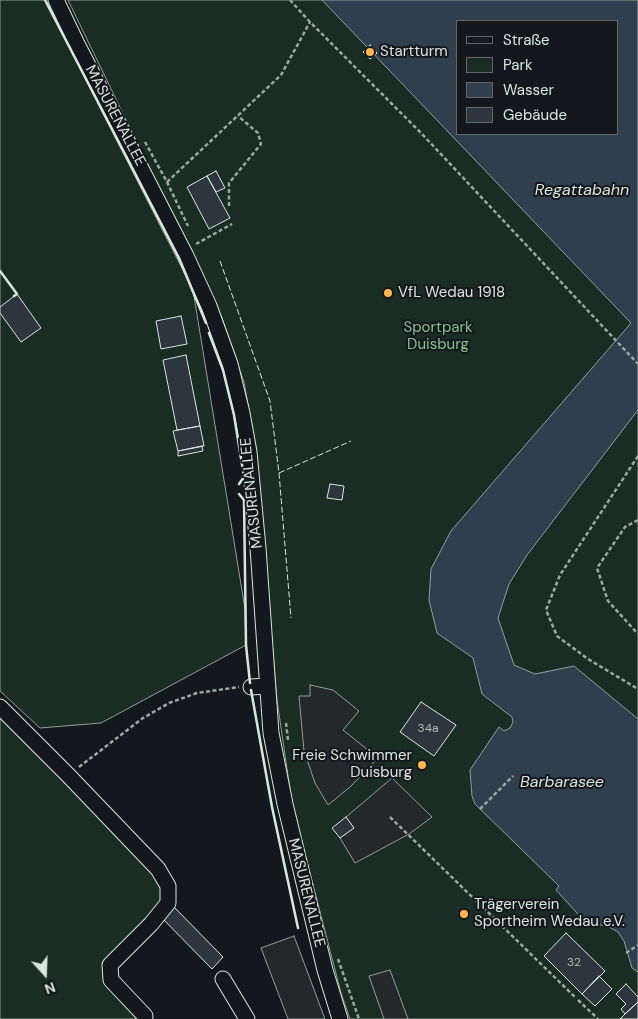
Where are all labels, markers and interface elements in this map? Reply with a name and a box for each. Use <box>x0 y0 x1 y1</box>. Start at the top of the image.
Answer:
legend <box>456 20 618 135</box>
text: Straße <box>503 30 550 50</box>
place label: Startturm <box>380 43 448 61</box>
marker: Startturm <box>364 46 376 58</box>
text: Park <box>503 55 533 75</box>
street label: MASURENALLEE <box>81 63 149 169</box>
text: Wasser <box>503 80 554 100</box>
text: Gebäude <box>503 105 567 125</box>
water label: Regattabahn <box>535 181 629 201</box>
place label: VfL Wedau 1918 <box>398 284 505 302</box>
marker: VfL Wedau 1918 <box>382 287 394 299</box>
park label: Sportpark Duisburg <box>403 319 473 354</box>
street label: MASURENALLEE <box>237 437 267 549</box>
house number: 34a <box>418 722 438 736</box>
place label: Freie Schwimmer Duisburg <box>292 747 412 782</box>
marker: Freie Schwimmer Duisburg <box>416 759 428 771</box>
water label: Barbarasee <box>520 773 604 793</box>
street label: MASURENALLEE <box>284 837 328 949</box>
place label: Trägerverein Sportheim Wedau e.V. <box>474 896 625 931</box>
marker: Trägerverein Sportheim Wedau e.V. <box>458 908 470 920</box>
north arrow <box>20 949 70 999</box>
house number: 32 <box>567 956 581 970</box>
text: N <box>42 978 58 998</box>

